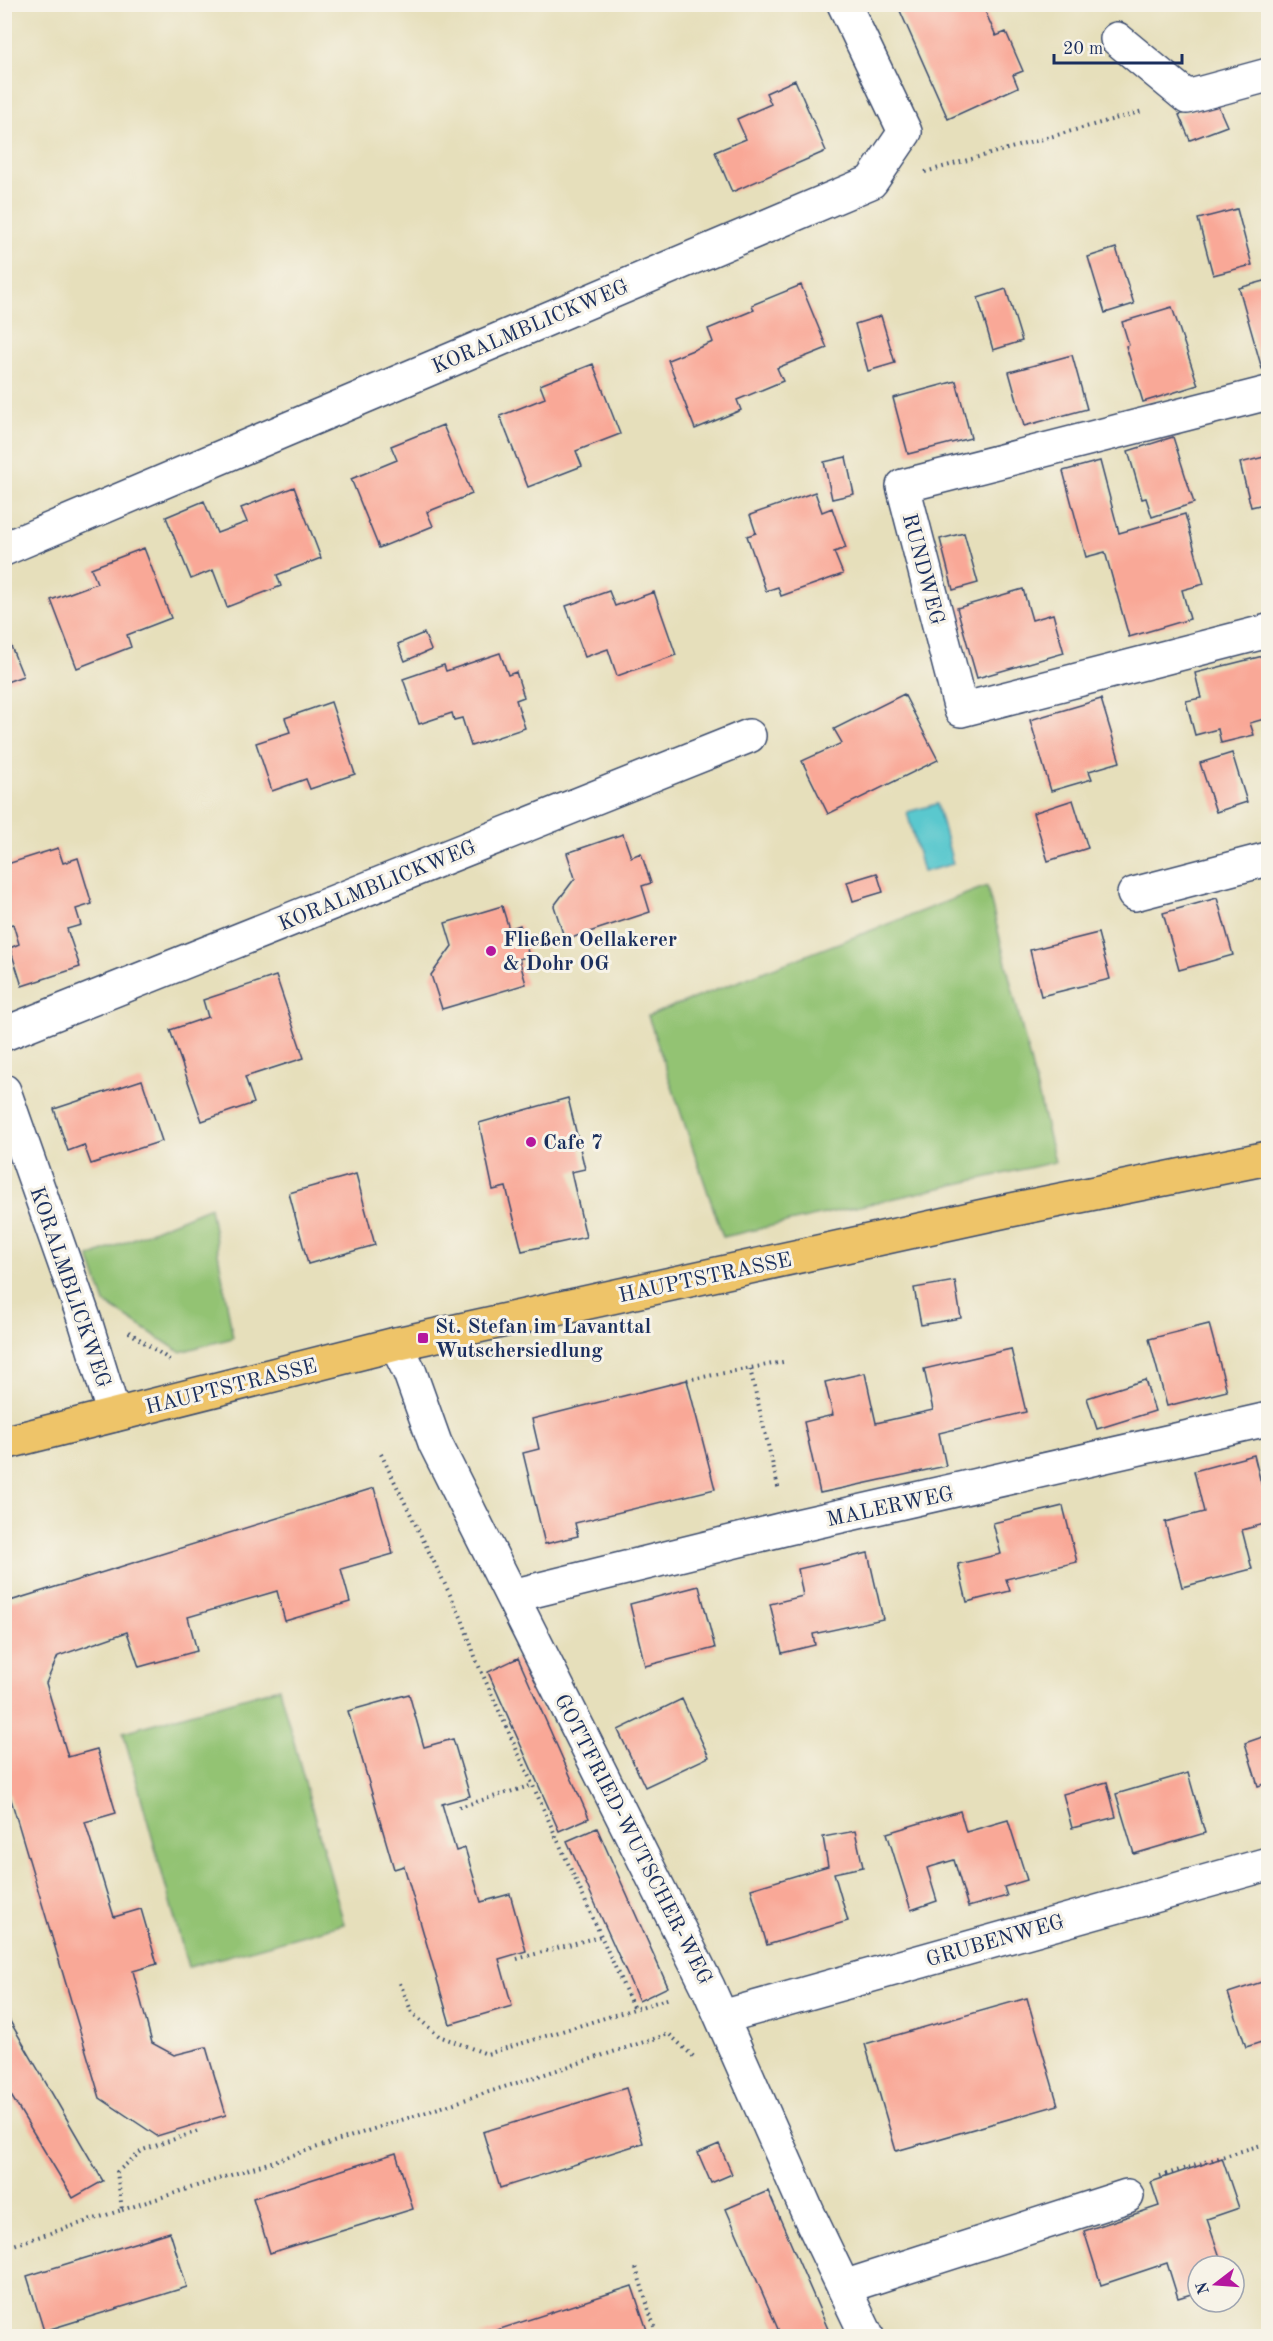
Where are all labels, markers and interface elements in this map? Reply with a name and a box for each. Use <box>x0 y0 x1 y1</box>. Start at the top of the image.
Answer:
scale bar <box>1054 27 1182 65</box>
text: 20 m <box>1063 40 1103 58</box>
street label: KORALMBLICKWEG <box>429 276 632 378</box>
street label: RUNDWEG <box>898 511 947 627</box>
street label: KORALMBLICKWEG <box>276 837 479 936</box>
place label: Fließen Oellakerer & Dohr OG <box>503 930 677 975</box>
marker: Fließen Oellakerer & Dohr OG <box>484 944 498 958</box>
place label: Cafe 7 <box>543 1133 603 1154</box>
marker: Cafe 7 <box>524 1135 538 1149</box>
street label: KORALMBLICKWEG <box>25 1184 114 1391</box>
street label: HAUPTSTRASSE <box>617 1250 794 1307</box>
place label: St. Stefan im Lavanttal Wutschersiedlung <box>435 1317 651 1362</box>
marker: St. Stefan im Lavanttal Wutschersiedlung <box>416 1331 430 1345</box>
street label: HAUPTSTRASSE <box>143 1356 319 1419</box>
street label: MALERWEG <box>825 1484 956 1531</box>
street label: GOTTFRIED-WUTSCHER-WEG <box>550 1691 715 1988</box>
street label: GRUBENWEG <box>924 1912 1067 1971</box>
north arrow <box>1186 2254 1246 2314</box>
text: N <box>1194 2279 1213 2296</box>

